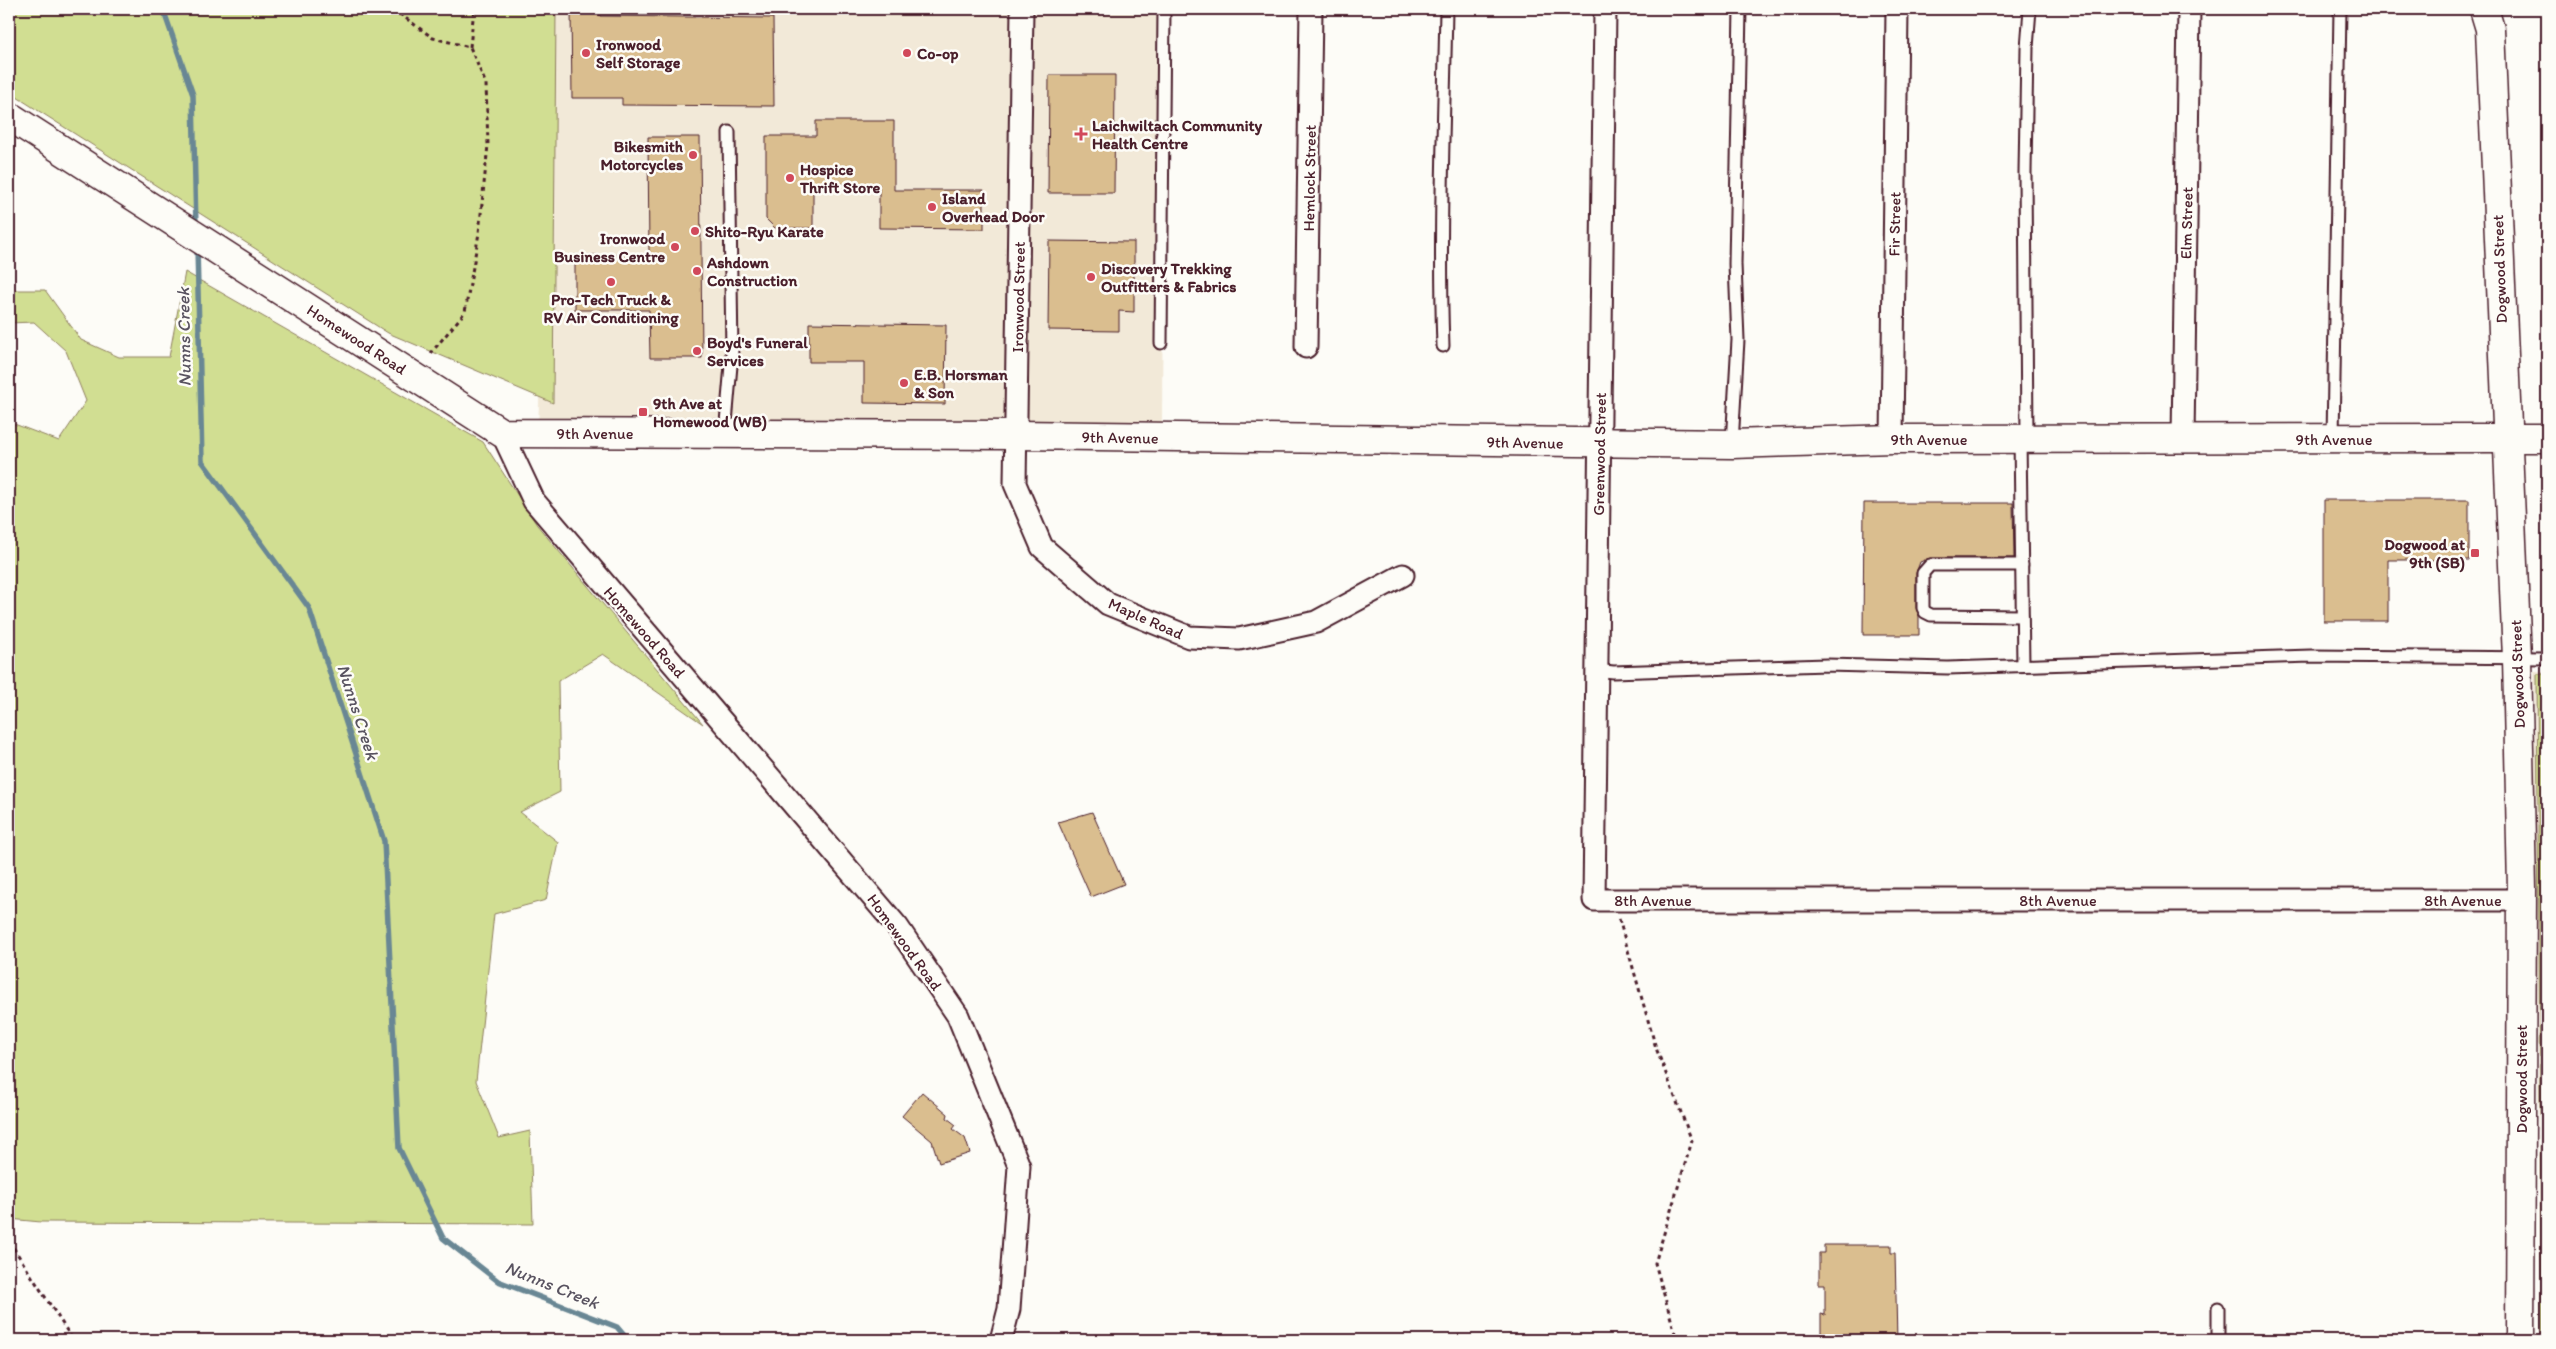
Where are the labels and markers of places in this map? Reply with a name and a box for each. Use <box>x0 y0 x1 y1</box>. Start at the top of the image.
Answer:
place label: Ironwood Self Storage <box>596 35 681 73</box>
place label: Co-op <box>917 44 959 64</box>
marker: Ironwood Self Storage <box>580 47 592 59</box>
marker: Co-op <box>901 47 913 59</box>
place label: Laichwiltach Community Health Centre <box>1092 116 1262 153</box>
marker: Laichwiltach Community Health Centre <box>1074 127 1088 141</box>
place label: Bikesmith Motorcycles <box>600 137 684 175</box>
marker: Bikesmith Motorcycles <box>687 149 699 161</box>
place label: Hospice Thrift Store <box>799 160 881 197</box>
marker: Hospice Thrift Store <box>784 172 796 184</box>
place label: Island Overhead Door <box>942 189 1045 226</box>
marker: Island Overhead Door <box>926 201 938 213</box>
place label: Shito-Ryu Karate <box>705 222 824 242</box>
marker: Shito-Ryu Karate <box>689 225 701 237</box>
place label: Ironwood Business Centre <box>554 229 665 266</box>
marker: Ironwood Business Centre <box>669 241 681 253</box>
place label: Ashdown Construction <box>706 253 798 290</box>
place label: Discovery Trekking Outfitters & Fabrics <box>1101 259 1236 296</box>
marker: Ashdown Construction <box>691 265 703 277</box>
marker: Discovery Trekking Outfitters & Fabrics <box>1085 271 1097 283</box>
marker: Pro-Tech Truck & RV Air Conditioning <box>605 276 617 288</box>
place label: Pro-Tech Truck & RV Air Conditioning <box>544 290 679 328</box>
place label: Boyd's Funeral Services <box>707 333 808 370</box>
marker: Boyd's Funeral Services <box>691 345 703 357</box>
place label: E.B. Horsman & Son <box>914 365 1009 402</box>
marker: E.B. Horsman & Son <box>898 377 910 389</box>
place label: 9th Ave at Homewood (WB) <box>653 394 767 432</box>
marker: 9th Ave at Homewood (WB) <box>637 406 649 418</box>
place label: Dogwood at 9th (SB) <box>2384 535 2465 573</box>
marker: Dogwood at 9th (SB) <box>2469 547 2481 559</box>

